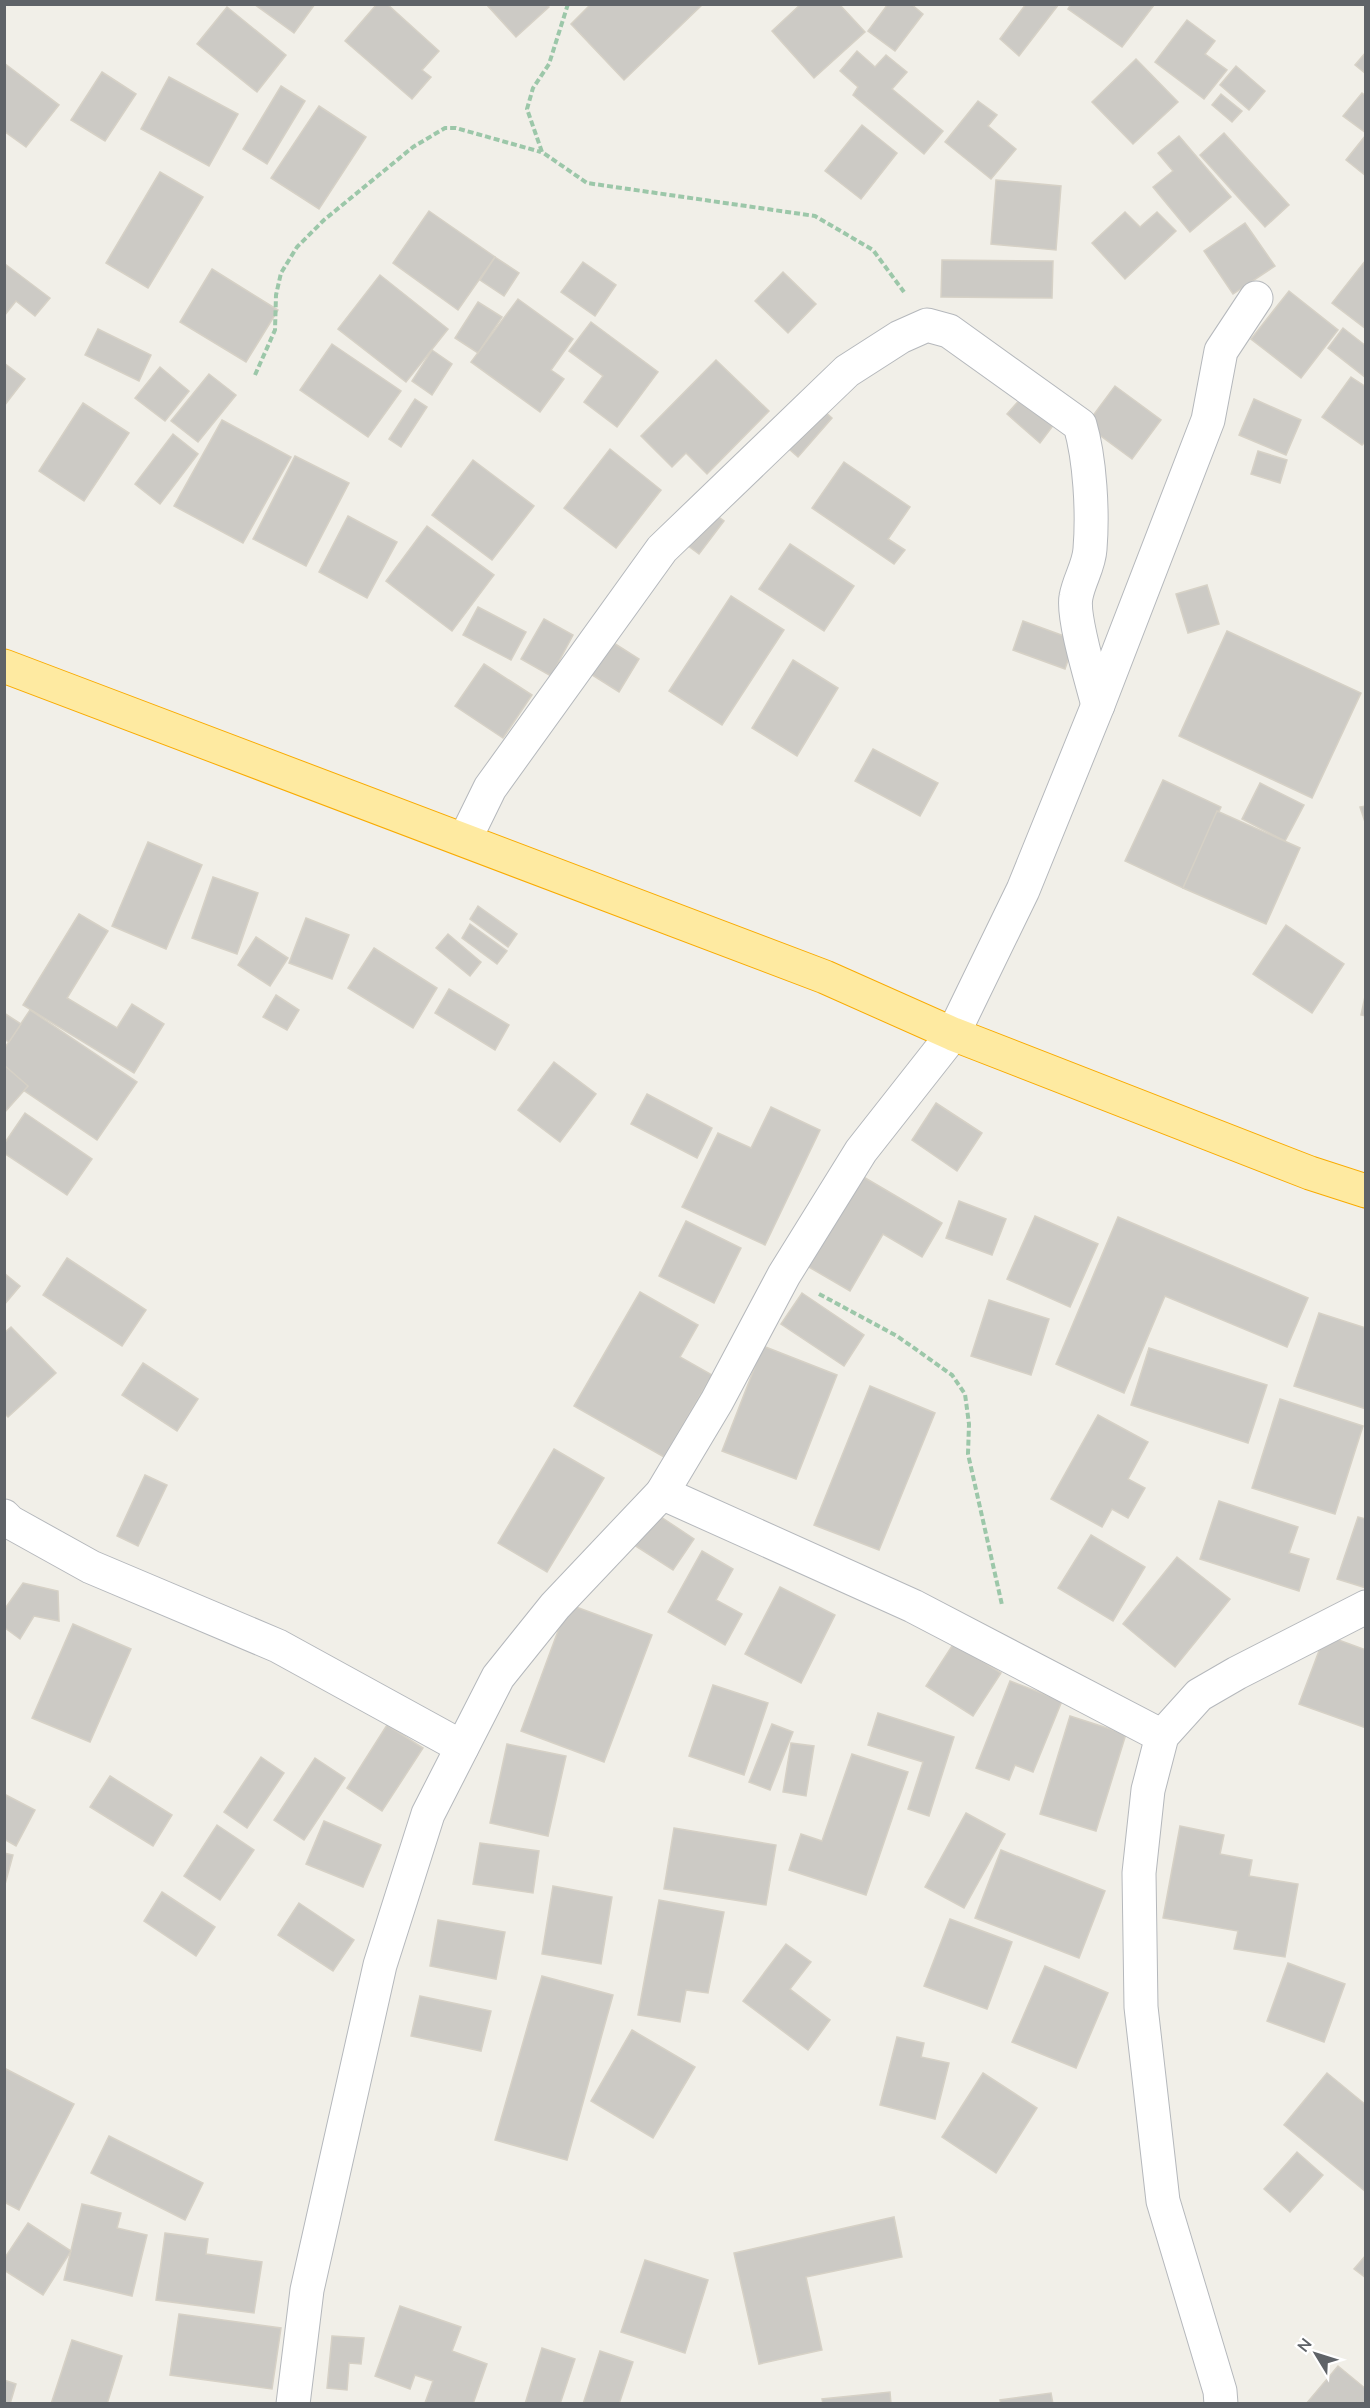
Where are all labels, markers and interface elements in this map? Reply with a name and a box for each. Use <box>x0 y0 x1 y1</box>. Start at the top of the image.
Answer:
north arrow <box>1286 2324 1346 2384</box>
text: N <box>1293 2334 1317 2357</box>

